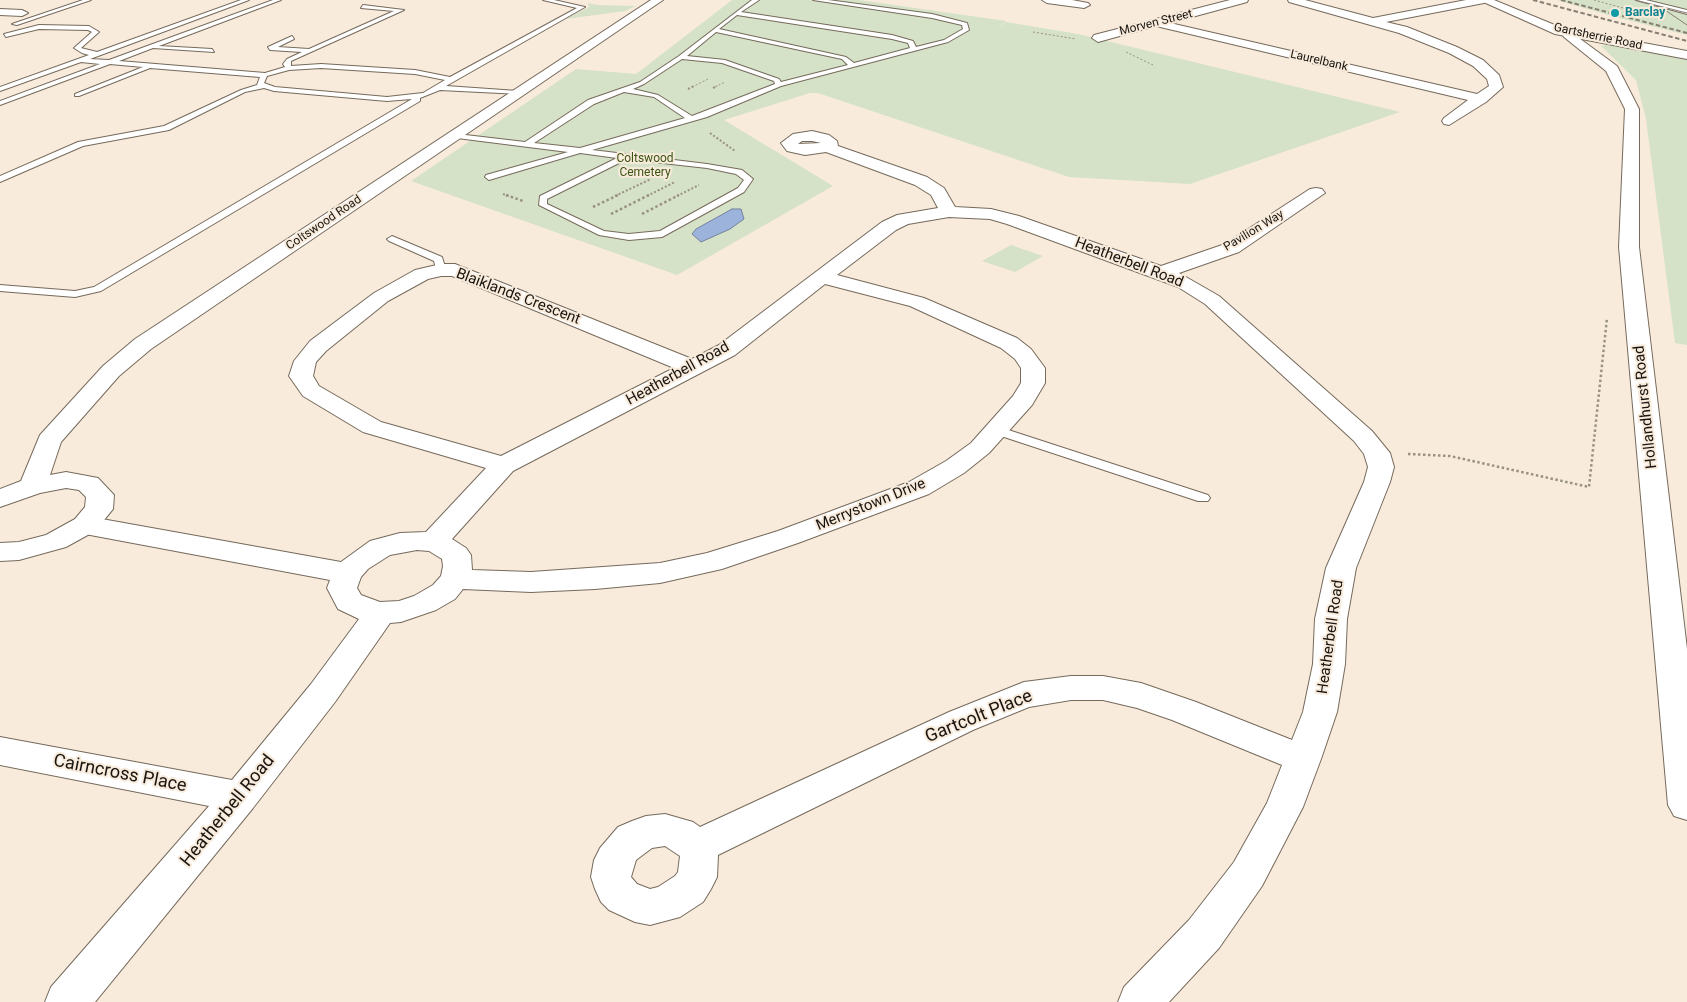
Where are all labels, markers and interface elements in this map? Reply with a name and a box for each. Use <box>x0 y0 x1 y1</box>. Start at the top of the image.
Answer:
place label: Barclay <box>1625 6 1665 20</box>
street label: Morven Street <box>1118 7 1194 39</box>
marker: Barclay <box>1609 7 1621 19</box>
street label: Gartsherrie Road <box>1552 21 1644 53</box>
street label: Laurelbank <box>1289 47 1349 75</box>
park label: Coltswood Cemetery <box>616 152 674 180</box>
street label: Coltswood Road <box>284 193 364 253</box>
street label: Pavilion Way <box>1221 207 1287 255</box>
street label: Heatherbell Road <box>1072 234 1186 292</box>
street label: Blaiklands Crescent <box>453 265 583 329</box>
street label: Heatherbell Road <box>623 338 733 410</box>
street label: Hollandhurst Road <box>1631 344 1661 470</box>
street label: Merrystown Drive <box>814 475 928 535</box>
street label: Heatherbell Road <box>1314 579 1348 695</box>
street label: Gartcolt Place <box>922 686 1036 748</box>
street label: Cairncross Place <box>52 751 188 797</box>
street label: Heatherbell Road <box>176 751 280 871</box>

